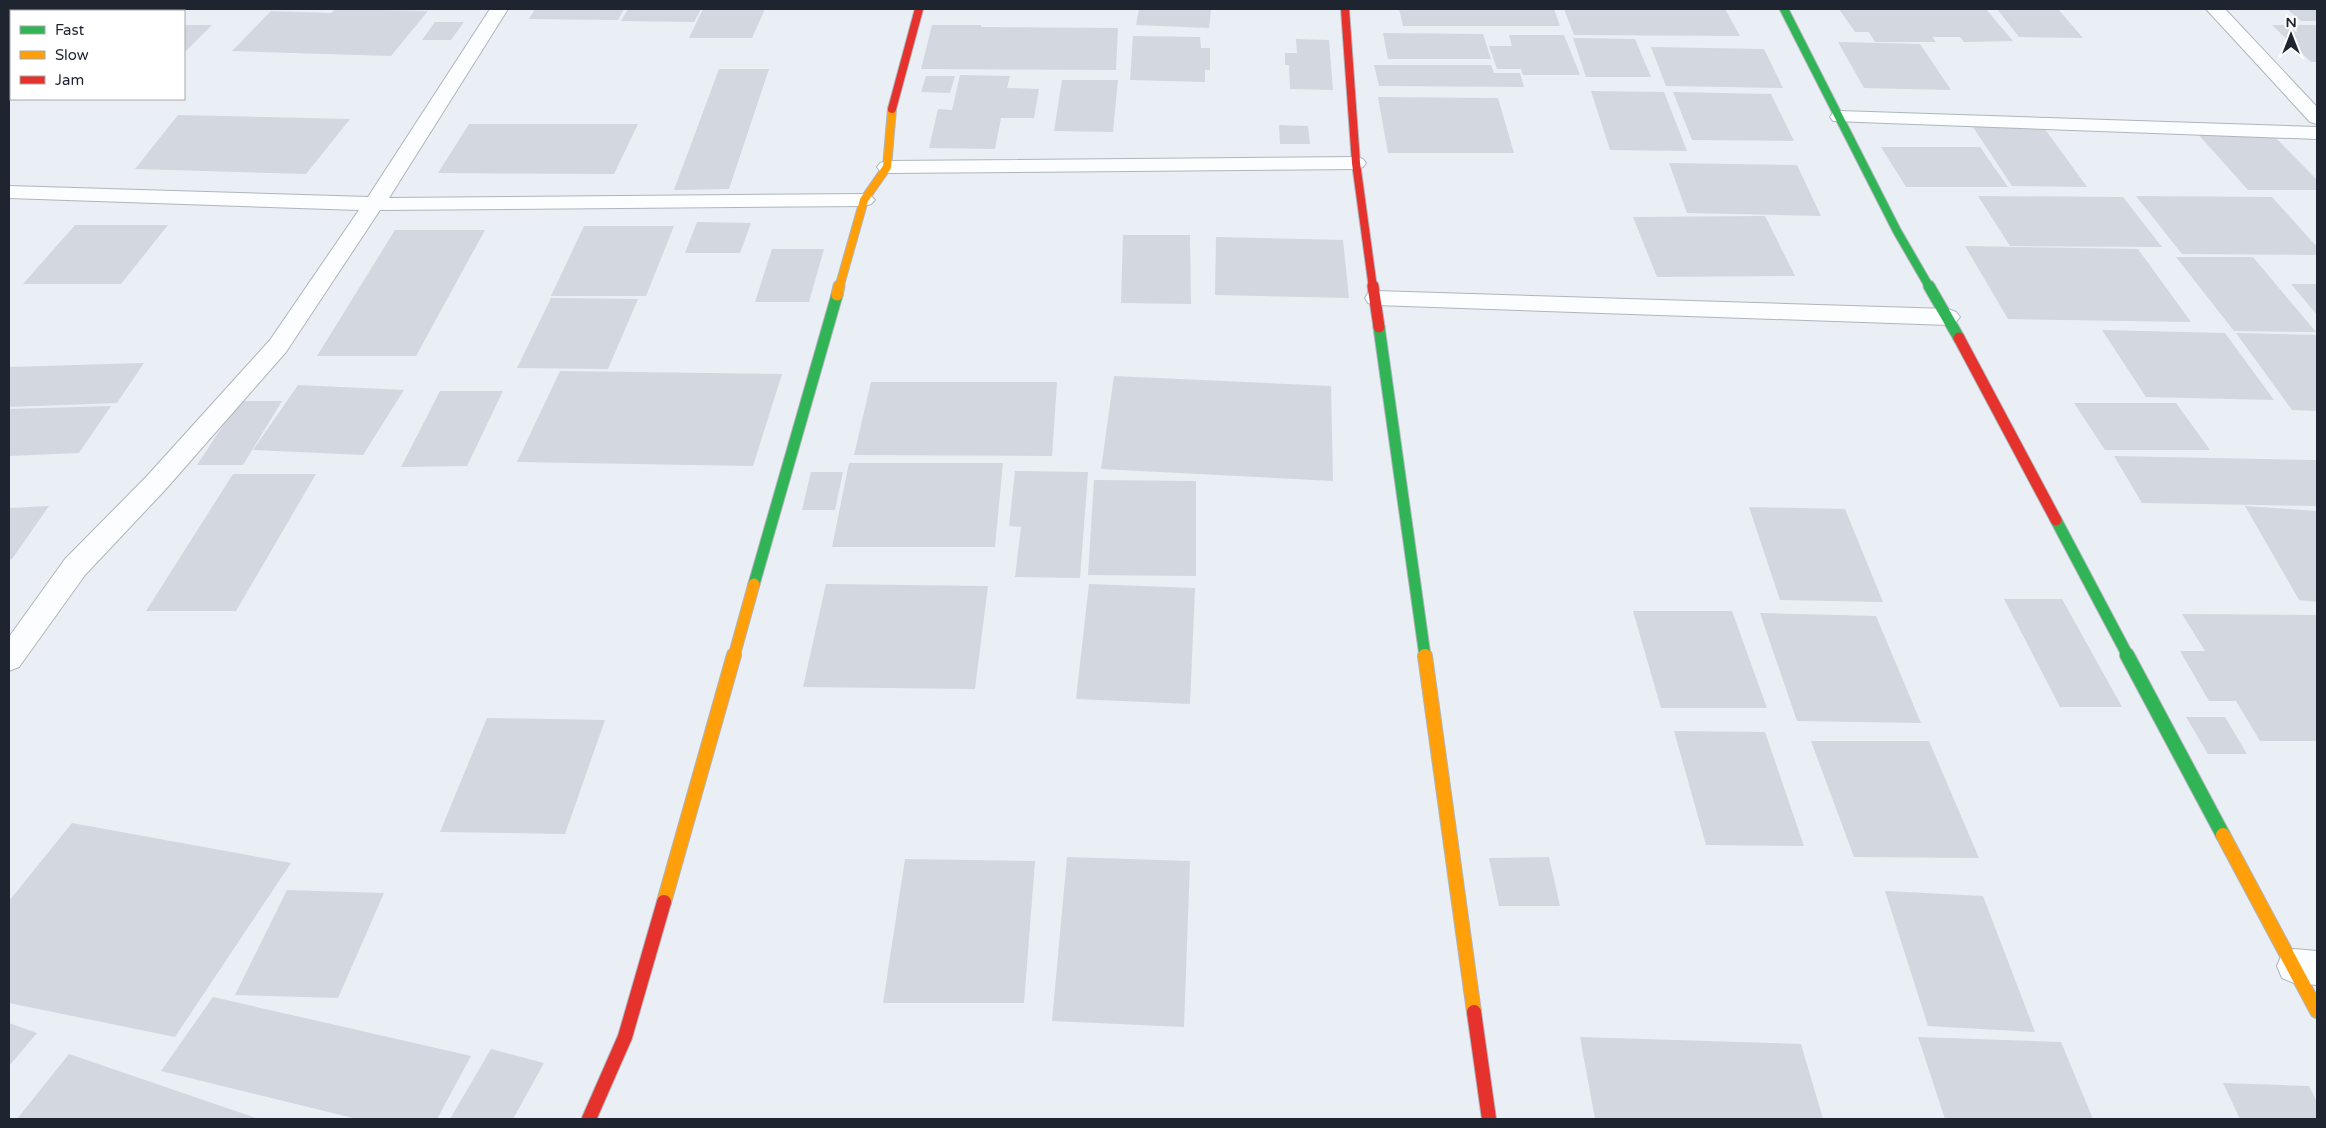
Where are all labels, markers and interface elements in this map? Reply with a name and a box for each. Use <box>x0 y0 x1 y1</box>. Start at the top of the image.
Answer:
legend <box>10 10 185 100</box>
north arrow <box>2266 10 2316 60</box>
text: N <box>2285 14 2297 31</box>
text: Fast <box>55 21 85 39</box>
text: Slow <box>55 46 89 64</box>
text: Jam <box>55 71 84 89</box>

